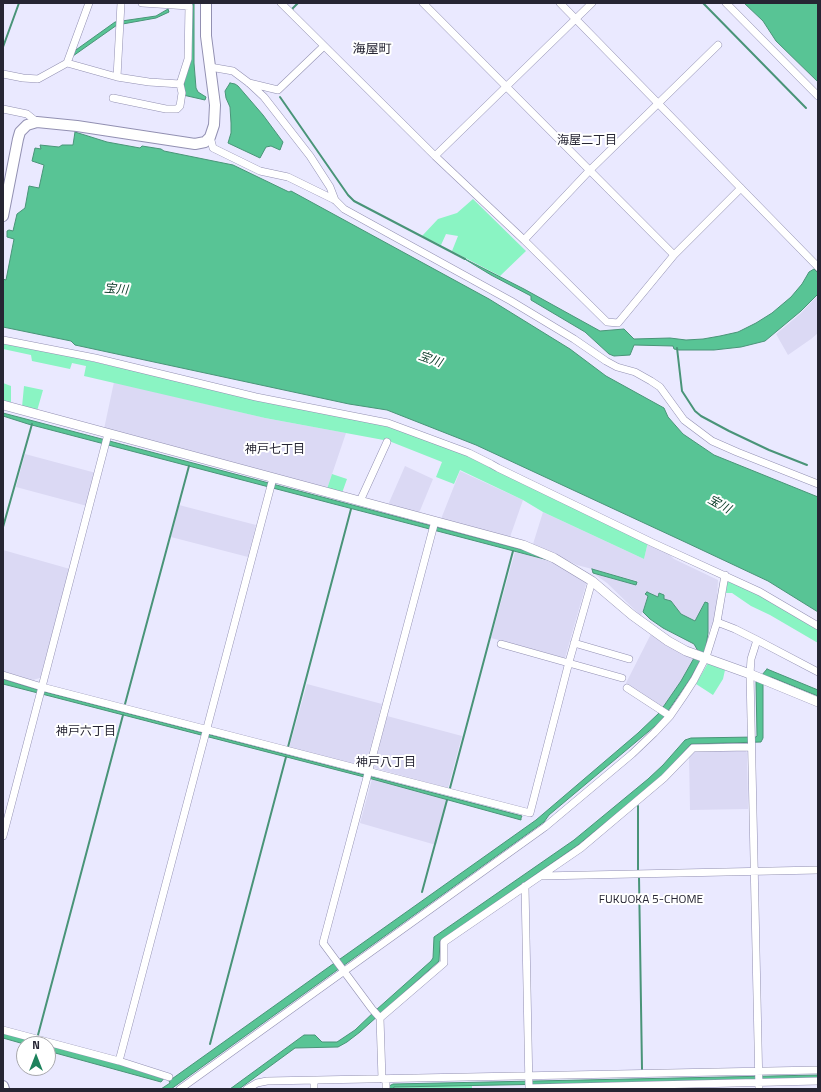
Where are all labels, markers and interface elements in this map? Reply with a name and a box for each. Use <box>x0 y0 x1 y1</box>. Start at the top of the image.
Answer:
district label: 海屋町 <box>353 42 391 58</box>
district label: 海屋二丁目 <box>557 134 617 148</box>
water label: 宝川 <box>104 282 128 298</box>
water label: 宝川 <box>416 349 444 371</box>
district label: 神戸七丁目 <box>245 443 305 457</box>
water label: 宝川 <box>705 493 733 517</box>
district label: 神戸六丁目 <box>56 725 116 739</box>
district label: 神戸八丁目 <box>356 756 416 770</box>
district label: FUKUOKA 5-CHOME <box>591 893 711 907</box>
north arrow <box>16 1036 56 1076</box>
text: N <box>32 1037 40 1053</box>

